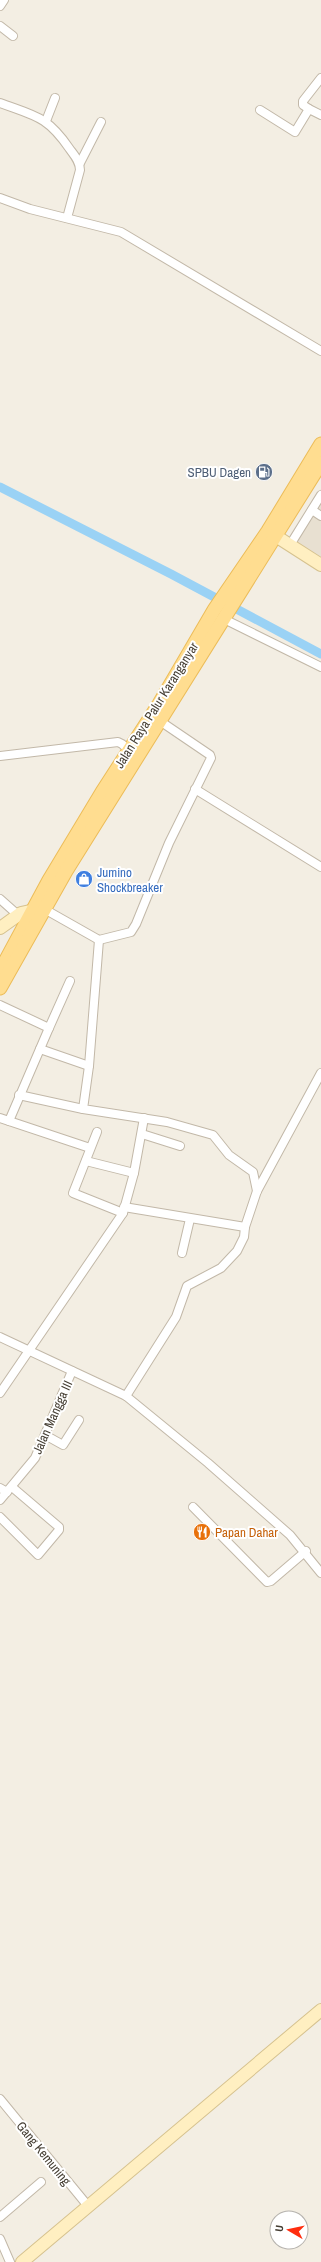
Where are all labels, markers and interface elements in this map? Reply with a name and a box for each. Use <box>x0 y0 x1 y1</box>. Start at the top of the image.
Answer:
fuel station icon: SPBU Dagen <box>254 462 274 482</box>
place label: SPBU Dagen <box>188 464 251 481</box>
street label: Jalan Raya Palur Karanganyar <box>111 639 202 771</box>
place label: Jumino Shockbreaker <box>97 864 163 896</box>
shop icon: Jumino Shockbreaker <box>74 869 94 889</box>
street label: Jalan Mangga III <box>29 1378 76 1457</box>
restaurant icon: Papan Dahar <box>192 1522 212 1542</box>
place label: Papan Dahar <box>215 1524 278 1541</box>
street label: Gang Kemuning <box>13 2118 75 2189</box>
north arrow <box>269 2210 309 2250</box>
text: U <box>272 2224 287 2233</box>

